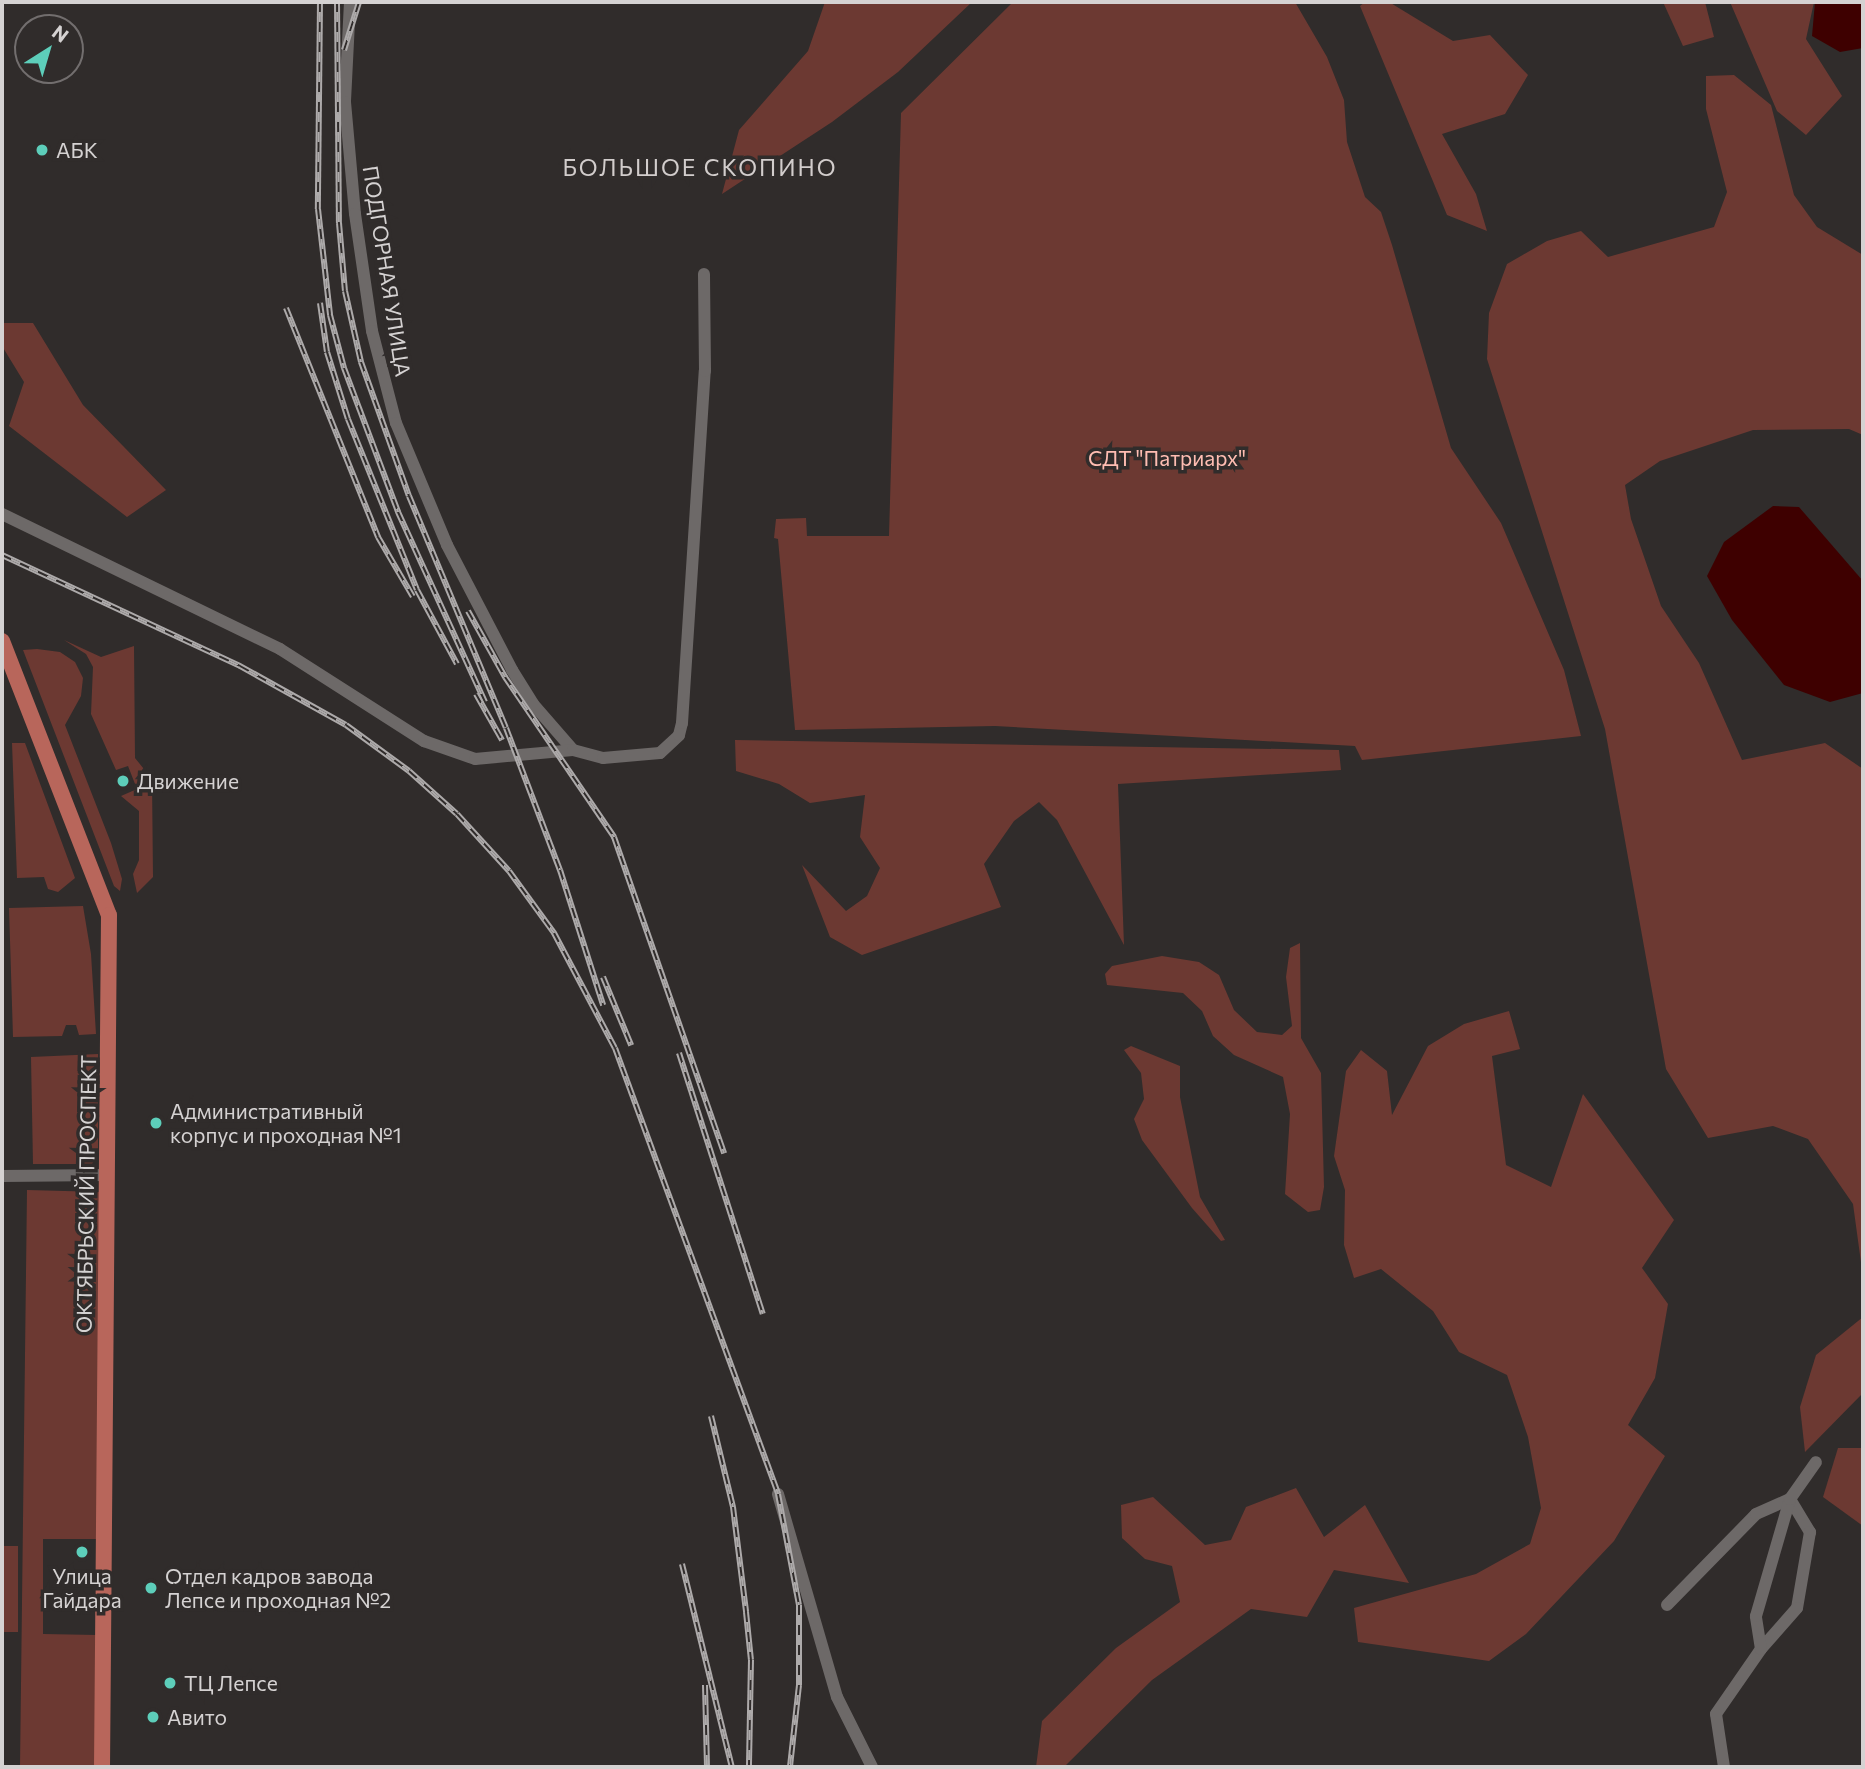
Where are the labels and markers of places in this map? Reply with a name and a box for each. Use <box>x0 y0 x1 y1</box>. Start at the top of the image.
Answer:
place label: АБК <box>56 137 98 163</box>
marker: АБК <box>34 142 50 158</box>
place label: Движение <box>137 768 239 794</box>
marker: Движение <box>115 773 131 789</box>
place label: Административный корпус и проходная №1 <box>170 1098 402 1148</box>
marker: Административный корпус и проходная №1 <box>148 1115 164 1131</box>
marker: Улица Гайдара <box>74 1544 90 1560</box>
place label: Улица Гайдара <box>42 1563 122 1613</box>
place label: Отдел кадров завода Лепсе и проходная №2 <box>165 1563 391 1613</box>
marker: Отдел кадров завода Лепсе и проходная №2 <box>143 1580 159 1596</box>
place label: ТЦ Лепсе <box>184 1670 278 1696</box>
marker: ТЦ Лепсе <box>162 1675 178 1691</box>
place label: Авито <box>167 1704 227 1730</box>
marker: Авито <box>145 1709 161 1725</box>

